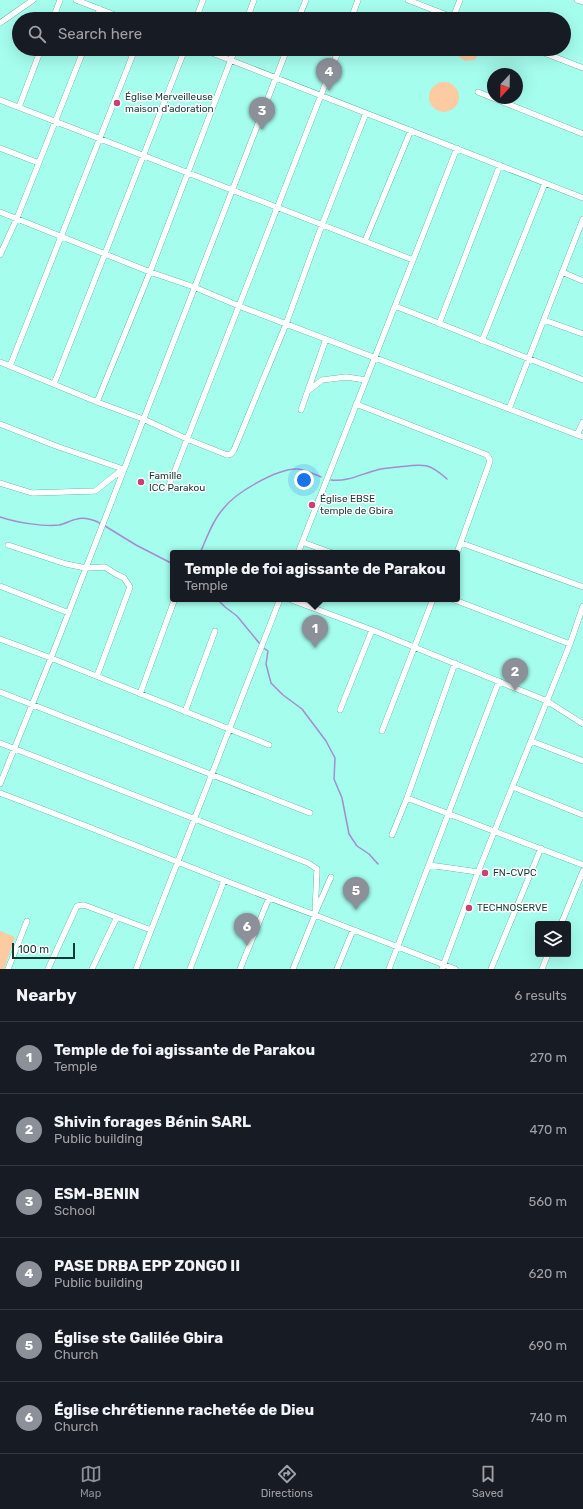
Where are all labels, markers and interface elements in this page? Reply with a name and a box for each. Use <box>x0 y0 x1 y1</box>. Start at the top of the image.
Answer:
search box <box>12 12 571 56</box>
icon: search <box>26 23 48 45</box>
text: Search here <box>58 25 142 43</box>
pin: 4 <box>316 58 342 91</box>
north arrow <box>487 68 523 104</box>
place label: Église Merveilleuse maison d'adoration <box>125 91 214 115</box>
pin: 3 <box>249 97 275 130</box>
marker: Église Merveilleuse maison d'adoration <box>112 98 122 108</box>
place label: Famille ICC Parakou <box>149 470 205 494</box>
your location <box>294 470 314 490</box>
marker: Famille ICC Parakou <box>136 477 146 487</box>
place label: Église EBSE temple de Gbira <box>320 493 393 517</box>
marker: Église EBSE temple de Gbira <box>307 500 317 510</box>
popup <box>170 550 460 602</box>
text: Temple de foi agissante de Parakou <box>184 560 446 578</box>
text: Temple <box>184 578 228 593</box>
pin: 1 <box>302 615 328 648</box>
pin: 2 <box>502 658 528 691</box>
place label: FN-CVPC <box>493 867 537 879</box>
marker: FN-CVPC <box>480 868 490 878</box>
pin: 5 <box>343 877 369 910</box>
place label: TECHNOSERVE <box>477 902 548 914</box>
marker: TECHNOSERVE <box>464 903 474 913</box>
pin: 6 <box>234 913 260 946</box>
map controls <box>535 921 571 957</box>
button: layers <box>535 921 571 957</box>
scale bar <box>12 941 75 960</box>
text: 100 m <box>18 943 49 956</box>
text: Nearby <box>16 985 77 1005</box>
text: 6 results <box>515 988 567 1003</box>
text: Temple de foi agissante de Parakou <box>54 1041 315 1059</box>
text: 1 <box>26 1050 32 1065</box>
text: 270 m <box>530 1050 567 1065</box>
text: Temple <box>54 1059 97 1074</box>
text: Shivin forages Bénin SARL <box>54 1113 251 1131</box>
text: 2 <box>25 1122 33 1137</box>
text: 470 m <box>529 1122 567 1137</box>
text: Public building <box>54 1131 143 1146</box>
text: ESM-BENIN <box>54 1185 140 1203</box>
text: 3 <box>25 1194 33 1209</box>
text: 560 m <box>528 1194 567 1209</box>
text: School <box>54 1203 95 1218</box>
text: PASE DRBA EPP ZONGO II <box>54 1257 240 1275</box>
text: 4 <box>25 1266 33 1281</box>
text: 620 m <box>529 1266 567 1281</box>
text: Public building <box>54 1275 143 1290</box>
text: Église ste Galilée Gbira <box>54 1329 223 1347</box>
text: 5 <box>25 1338 33 1353</box>
text: 690 m <box>528 1338 567 1353</box>
text: Church <box>54 1347 98 1362</box>
text: Église chrétienne rachetée de Dieu <box>54 1401 314 1419</box>
text: 6 <box>25 1410 33 1425</box>
text: 740 m <box>530 1410 567 1425</box>
text: Church <box>54 1419 98 1434</box>
tab: Map <box>80 1463 102 1500</box>
tab: Directions <box>261 1463 313 1500</box>
tab: Saved <box>472 1463 503 1500</box>

